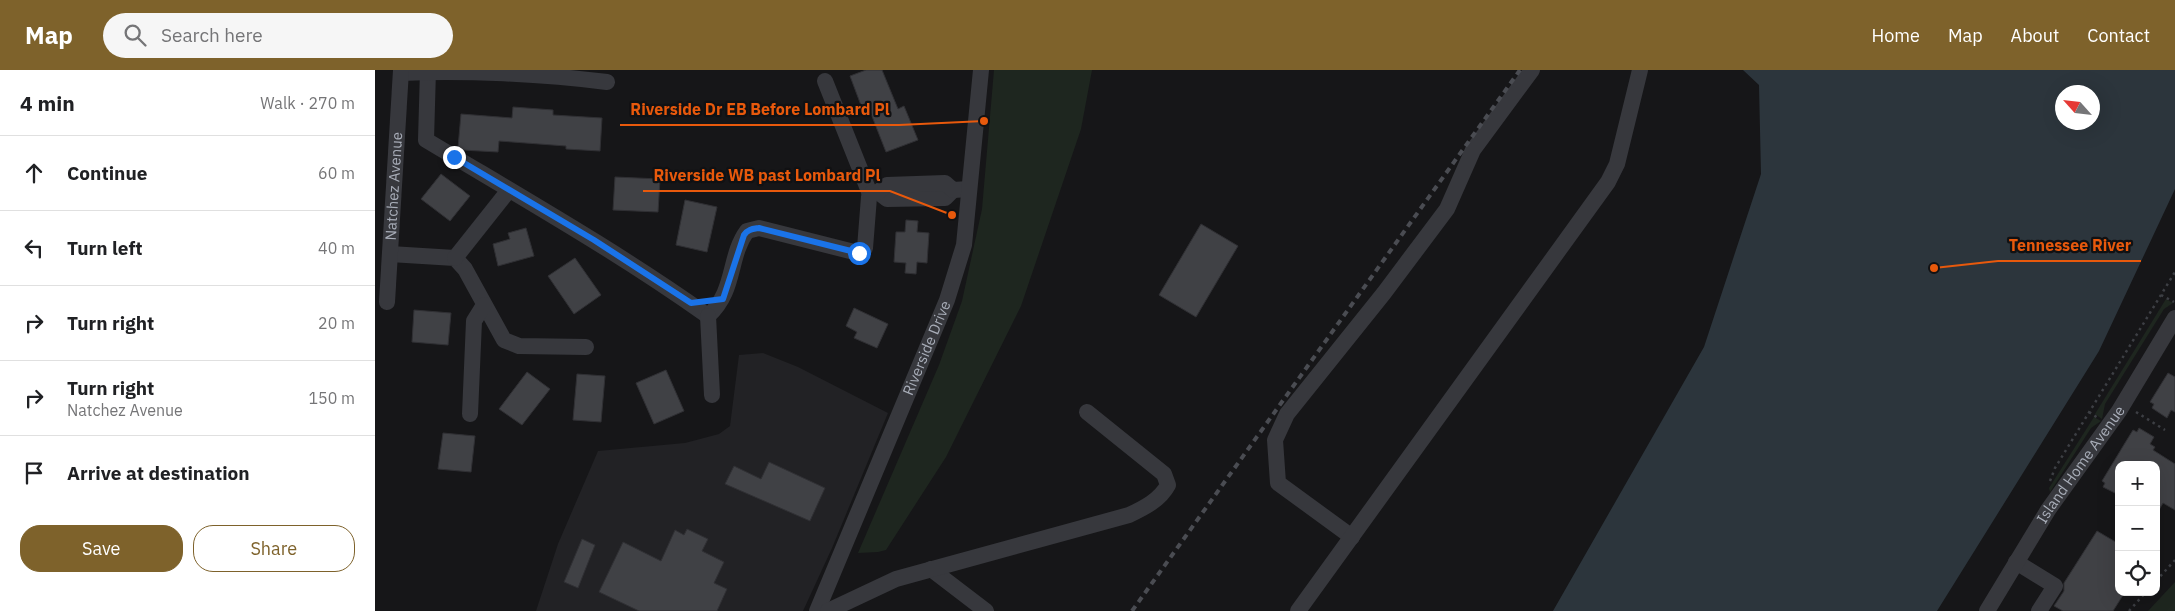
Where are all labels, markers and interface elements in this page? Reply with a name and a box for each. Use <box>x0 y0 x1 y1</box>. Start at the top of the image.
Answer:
search box <box>103 13 453 58</box>
text: Map <box>25 19 73 51</box>
icon: search <box>121 21 149 49</box>
text: Search here <box>161 23 263 47</box>
text: Home <box>1872 24 1920 47</box>
text: Map <box>1948 24 1983 47</box>
text: About <box>2011 24 2059 47</box>
text: Contact <box>2087 24 2150 47</box>
north arrow <box>2055 85 2100 130</box>
text: 4 min <box>20 89 75 117</box>
text: Walk · 270 m <box>260 93 355 113</box>
callout: Riverside Dr EB Before Lombard Pl <box>620 94 899 125</box>
text: Riverside Dr EB Before Lombard Pl <box>630 99 890 119</box>
street label: Natchez Avenue <box>381 131 406 241</box>
route end <box>443 146 466 169</box>
icon: ahead <box>20 159 48 187</box>
callout: Riverside WB past Lombard Pl <box>643 160 890 191</box>
text: Continue <box>67 161 147 185</box>
text: 60 m <box>318 163 355 183</box>
text: Riverside WB past Lombard Pl <box>654 165 881 185</box>
callout: Tennessee River <box>1998 230 2141 261</box>
icon: left <box>20 234 48 262</box>
text: Tennessee River <box>2009 235 2132 255</box>
text: Turn left <box>67 236 143 260</box>
text: 40 m <box>318 238 355 258</box>
route start <box>848 242 871 265</box>
street label: Riverside Drive <box>898 298 955 398</box>
icon: right <box>20 309 48 337</box>
text: Turn right <box>67 311 154 335</box>
text: 20 m <box>318 313 355 333</box>
text: Turn right <box>67 376 154 400</box>
icon: right <box>20 384 48 412</box>
text: 150 m <box>308 388 355 408</box>
text: Natchez Avenue <box>67 400 183 420</box>
street label: Island Home Avenue <box>2032 402 2129 527</box>
icon: arrive <box>20 459 48 487</box>
text: Arrive at destination <box>67 461 250 485</box>
map controls <box>2115 461 2160 596</box>
button: + <box>2115 461 2160 506</box>
button: − <box>2115 506 2160 551</box>
button: Save <box>20 525 183 572</box>
button: Share <box>193 525 355 572</box>
button: locate <box>2115 551 2160 596</box>

